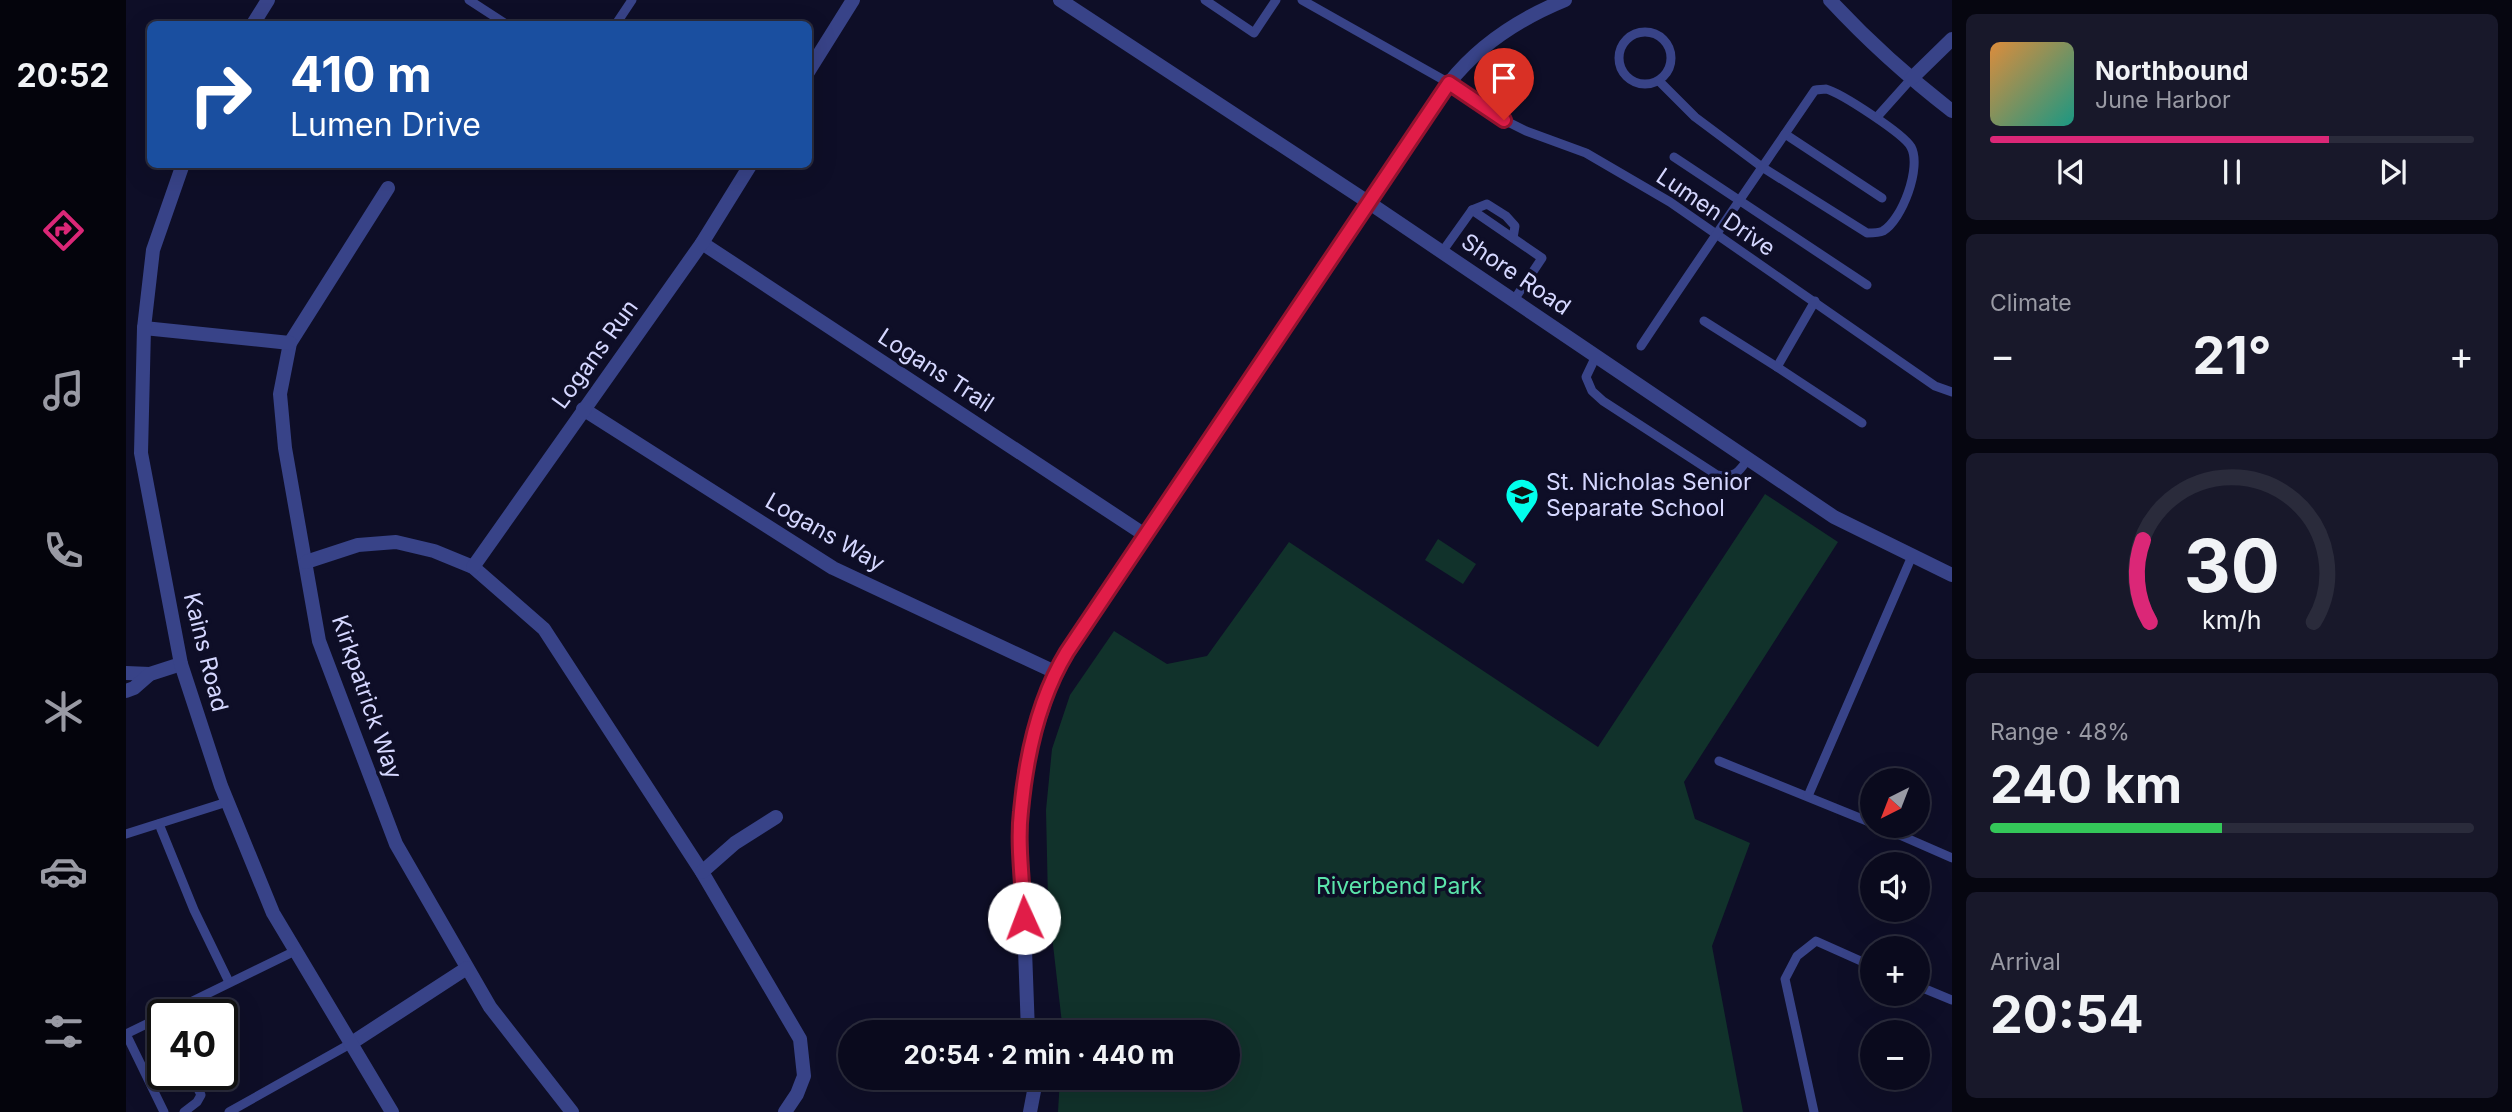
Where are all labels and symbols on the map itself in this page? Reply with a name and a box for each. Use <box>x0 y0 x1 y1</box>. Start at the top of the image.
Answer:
pin <box>1474 48 1534 120</box>
street label: Lumen Drive <box>1651 162 1781 262</box>
street label: Shore Road <box>1456 227 1576 321</box>
street label: Logans Run <box>546 294 644 414</box>
street label: Logans Trail <box>873 322 999 418</box>
place label: St. Nicholas Senior Separate School <box>1546 468 1752 522</box>
school or university icon: St. Nicholas Senior Separate School <box>1503 476 1541 525</box>
street label: Logans Way <box>760 487 890 577</box>
street label: Kains Road <box>178 590 234 714</box>
street label: Kirkpatrick Way <box>326 611 408 783</box>
north arrow <box>1860 768 1930 838</box>
park label: Riverbend Park <box>1316 872 1482 900</box>
position arrow <box>987 881 1061 955</box>
speed limit sign: 40 <box>147 999 238 1090</box>

